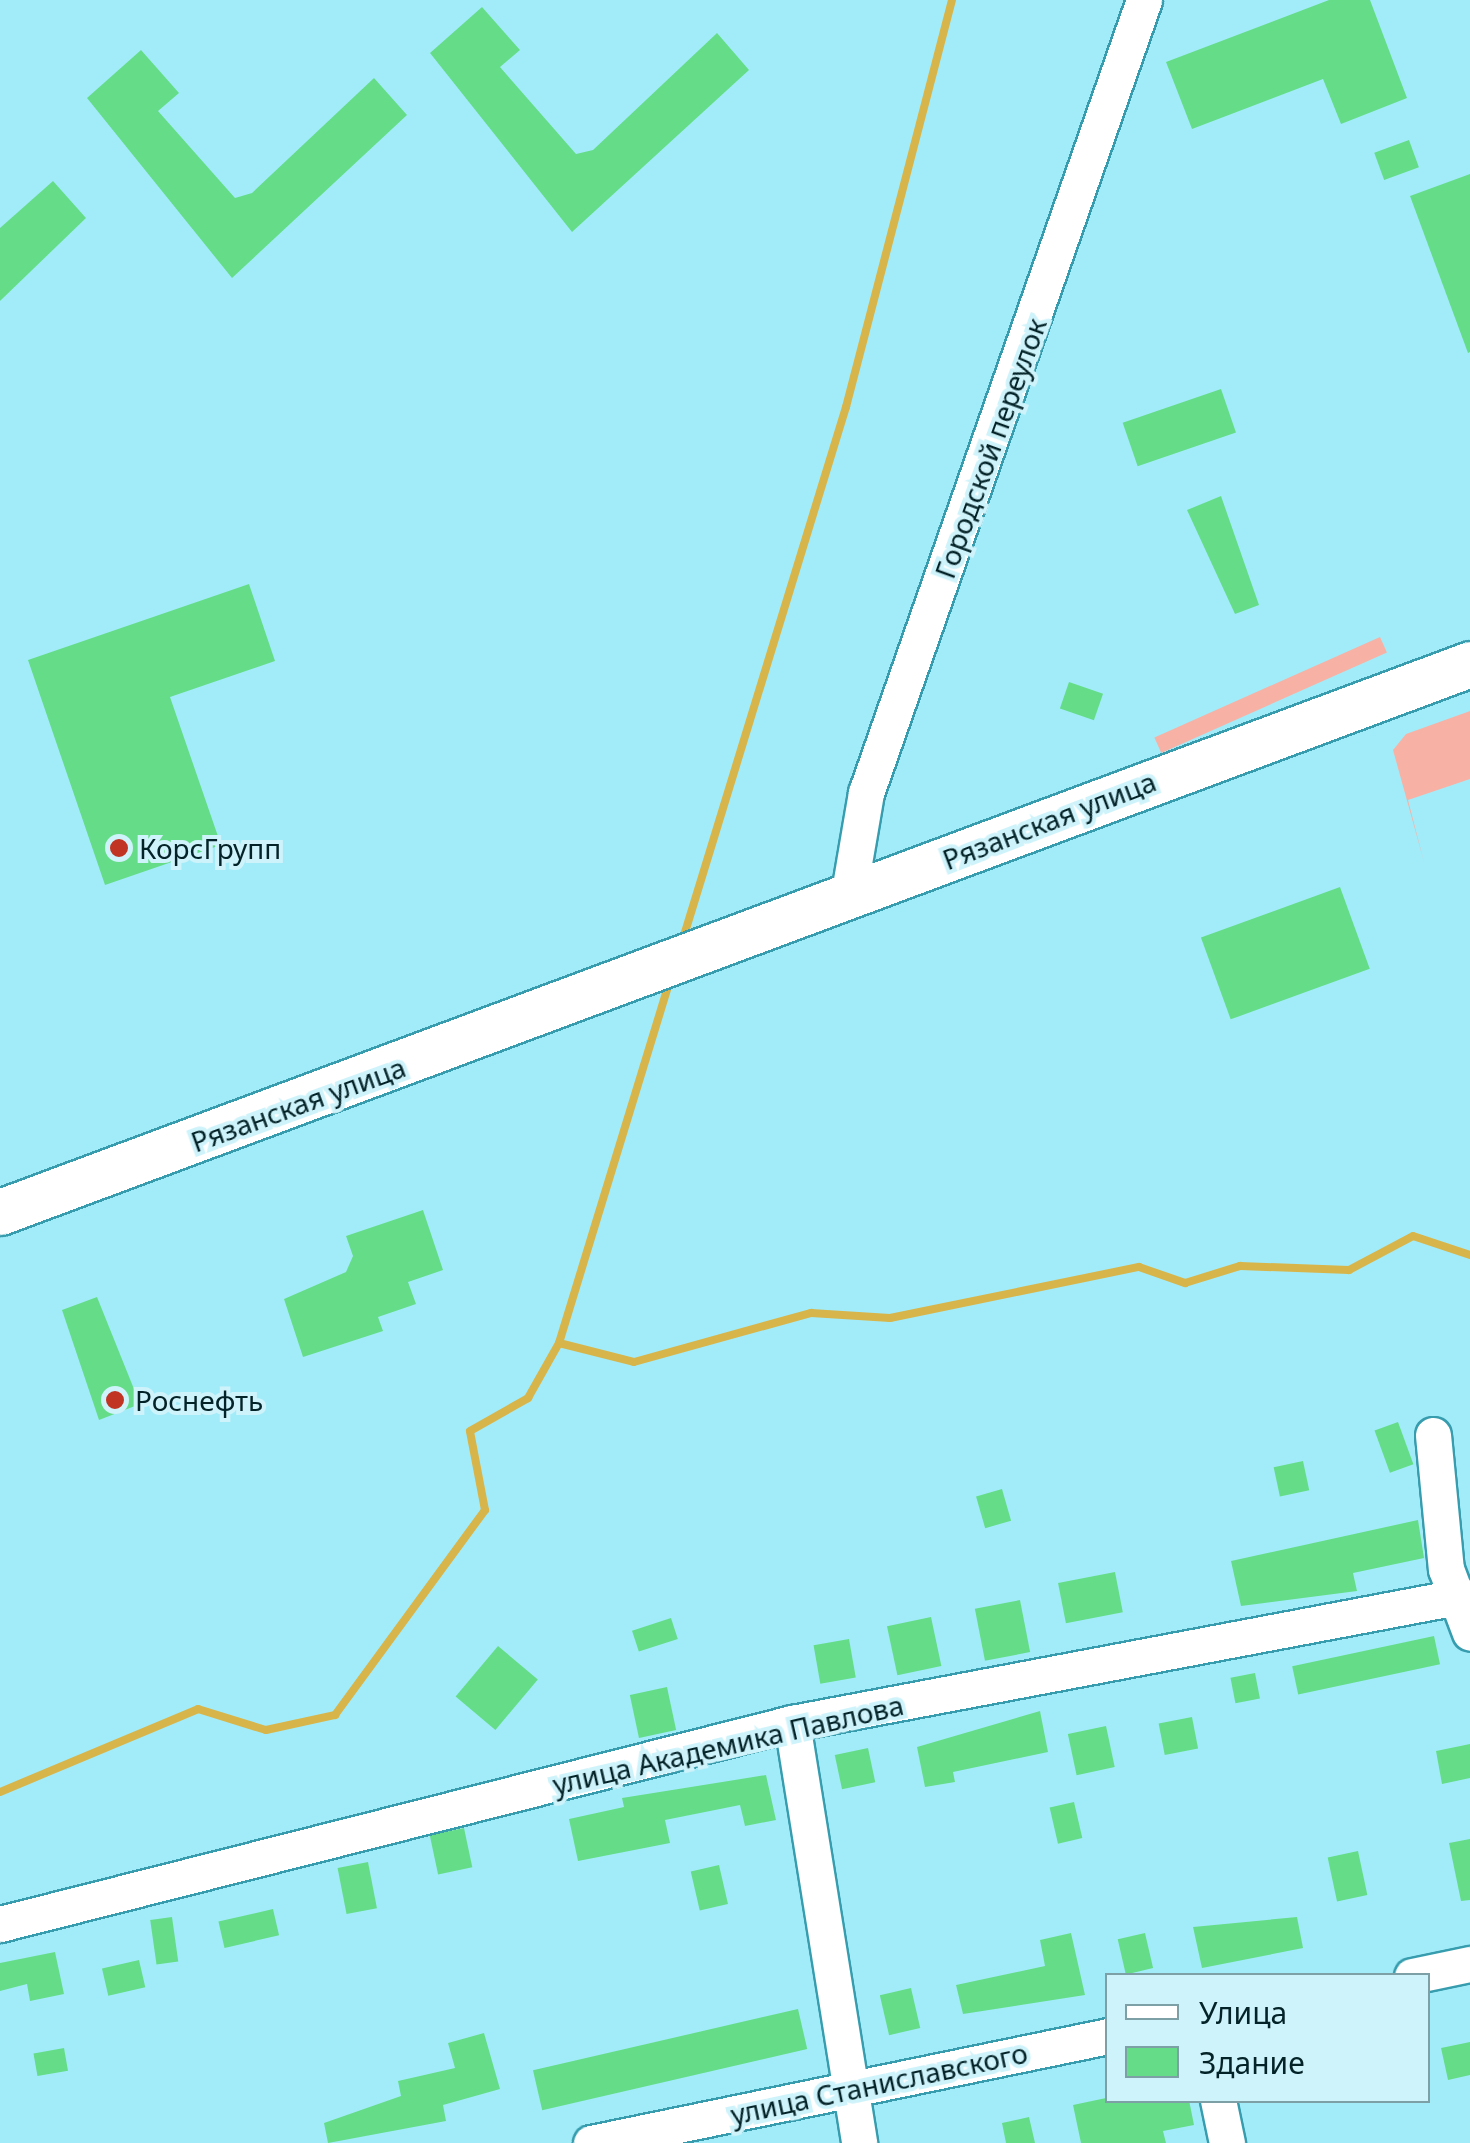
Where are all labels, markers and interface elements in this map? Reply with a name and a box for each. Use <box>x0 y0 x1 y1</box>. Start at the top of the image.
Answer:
street label: Городской переулок <box>927 313 1053 583</box>
street label: Рязанская улица <box>938 764 1160 876</box>
place label: КорсГрупп <box>139 831 281 865</box>
marker: КорсГрупп <box>108 837 130 859</box>
street label: Рязанская улица <box>186 1050 410 1158</box>
place label: Роснефть <box>135 1383 263 1417</box>
marker: Роснефть <box>104 1389 126 1411</box>
street label: улица Академика Павлова <box>549 1687 907 1801</box>
legend <box>1105 1973 1430 2103</box>
text: Улица <box>1199 1992 1287 2033</box>
street label: улица Станиславского <box>727 2035 1031 2131</box>
text: Здание <box>1199 2042 1305 2083</box>

